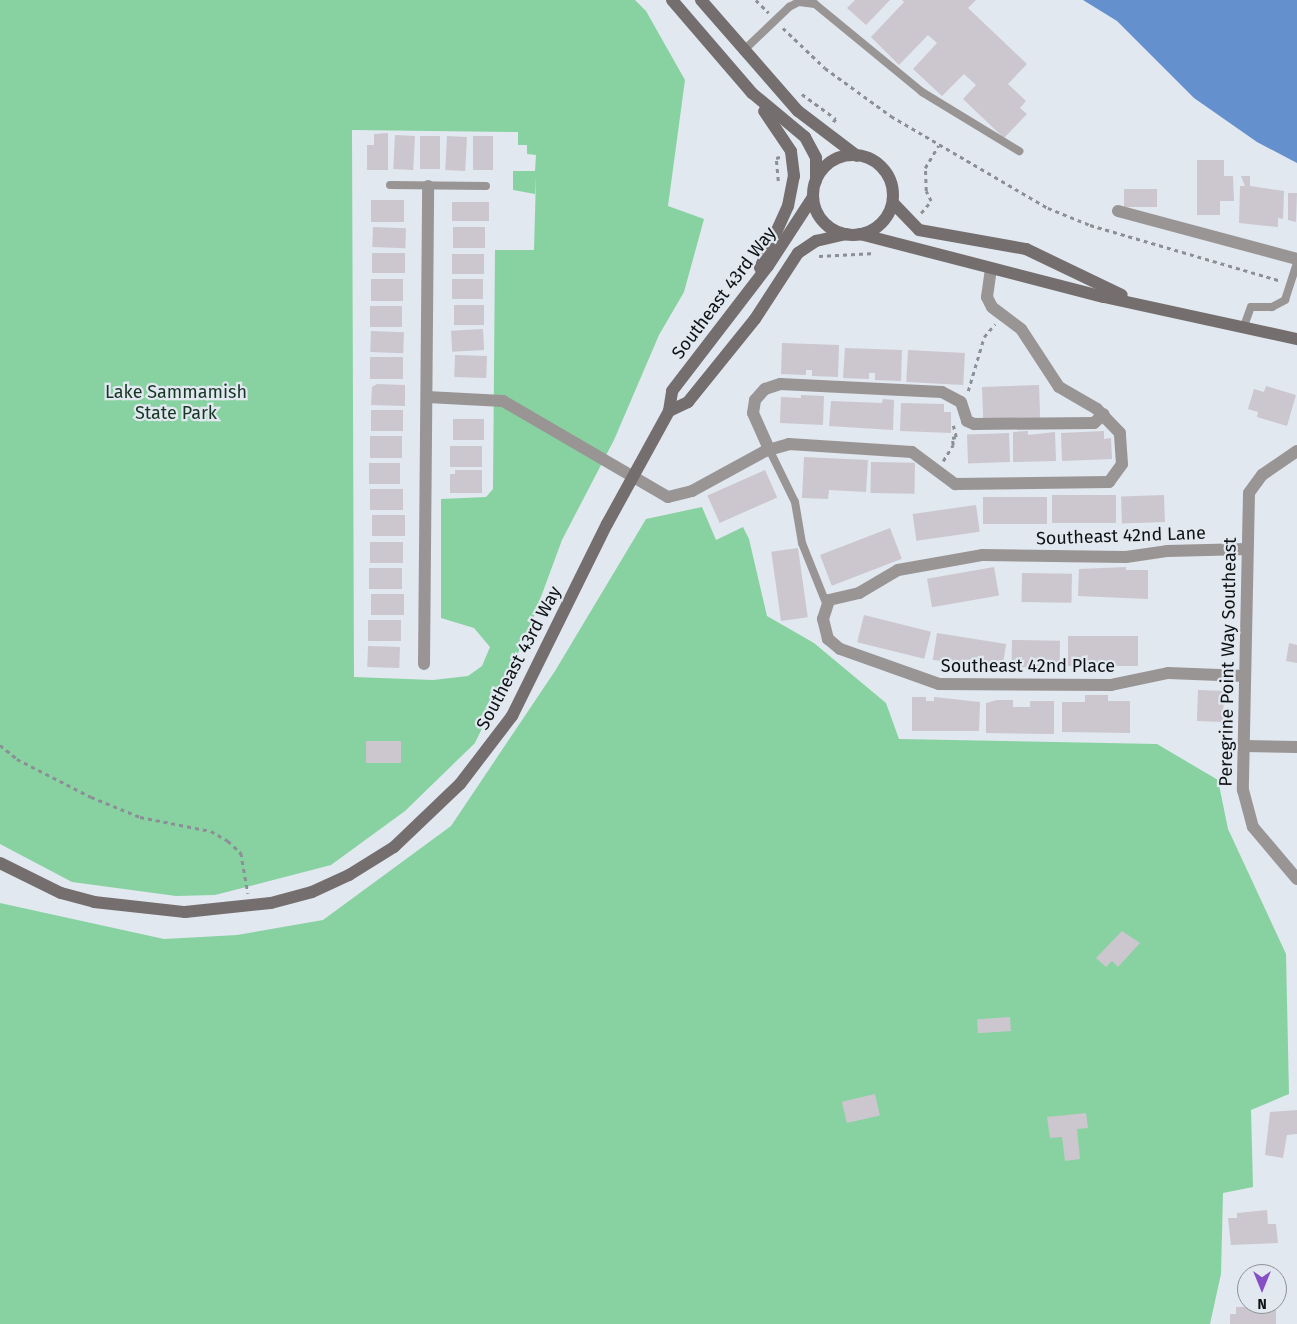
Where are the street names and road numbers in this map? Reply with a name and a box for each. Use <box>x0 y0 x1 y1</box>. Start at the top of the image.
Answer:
street label: Southeast 43rd Way <box>667 223 781 363</box>
street label: Southeast 42nd Lane <box>1036 522 1206 550</box>
street label: Peregrine Point Way Southeast <box>1215 537 1241 787</box>
street label: Southeast 43rd Way <box>472 582 566 734</box>
street label: Southeast 42nd Place <box>941 655 1115 677</box>

